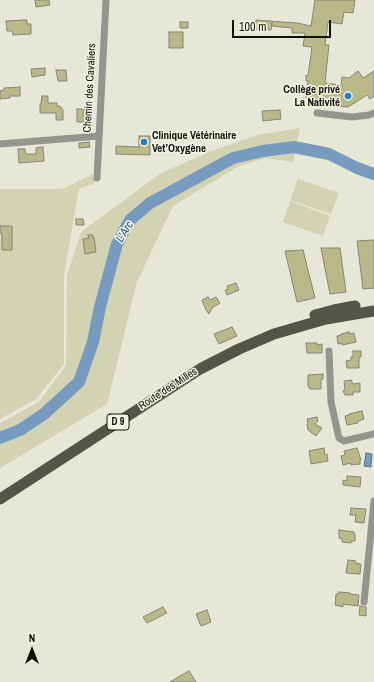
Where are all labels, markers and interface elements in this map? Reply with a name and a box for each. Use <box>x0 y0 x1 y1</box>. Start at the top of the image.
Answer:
scale bar <box>234 12 333 38</box>
text: 100 m <box>239 19 266 35</box>
street label: Chemin des Cavaliers <box>81 43 99 133</box>
place label: Collège privé La Nativité <box>283 83 340 109</box>
marker: Collège privé La Nativité <box>343 91 353 101</box>
place label: Clinique Vétérinaire Vet’Oxygène <box>152 129 236 155</box>
marker: Clinique Vétérinaire Vet’Oxygène <box>139 137 149 147</box>
water label: L'Arc <box>113 219 137 245</box>
street label: Route des Milles <box>136 365 200 413</box>
road number: D 9 <box>107 414 129 430</box>
north arrow <box>12 630 52 670</box>
text: N <box>29 631 35 645</box>

